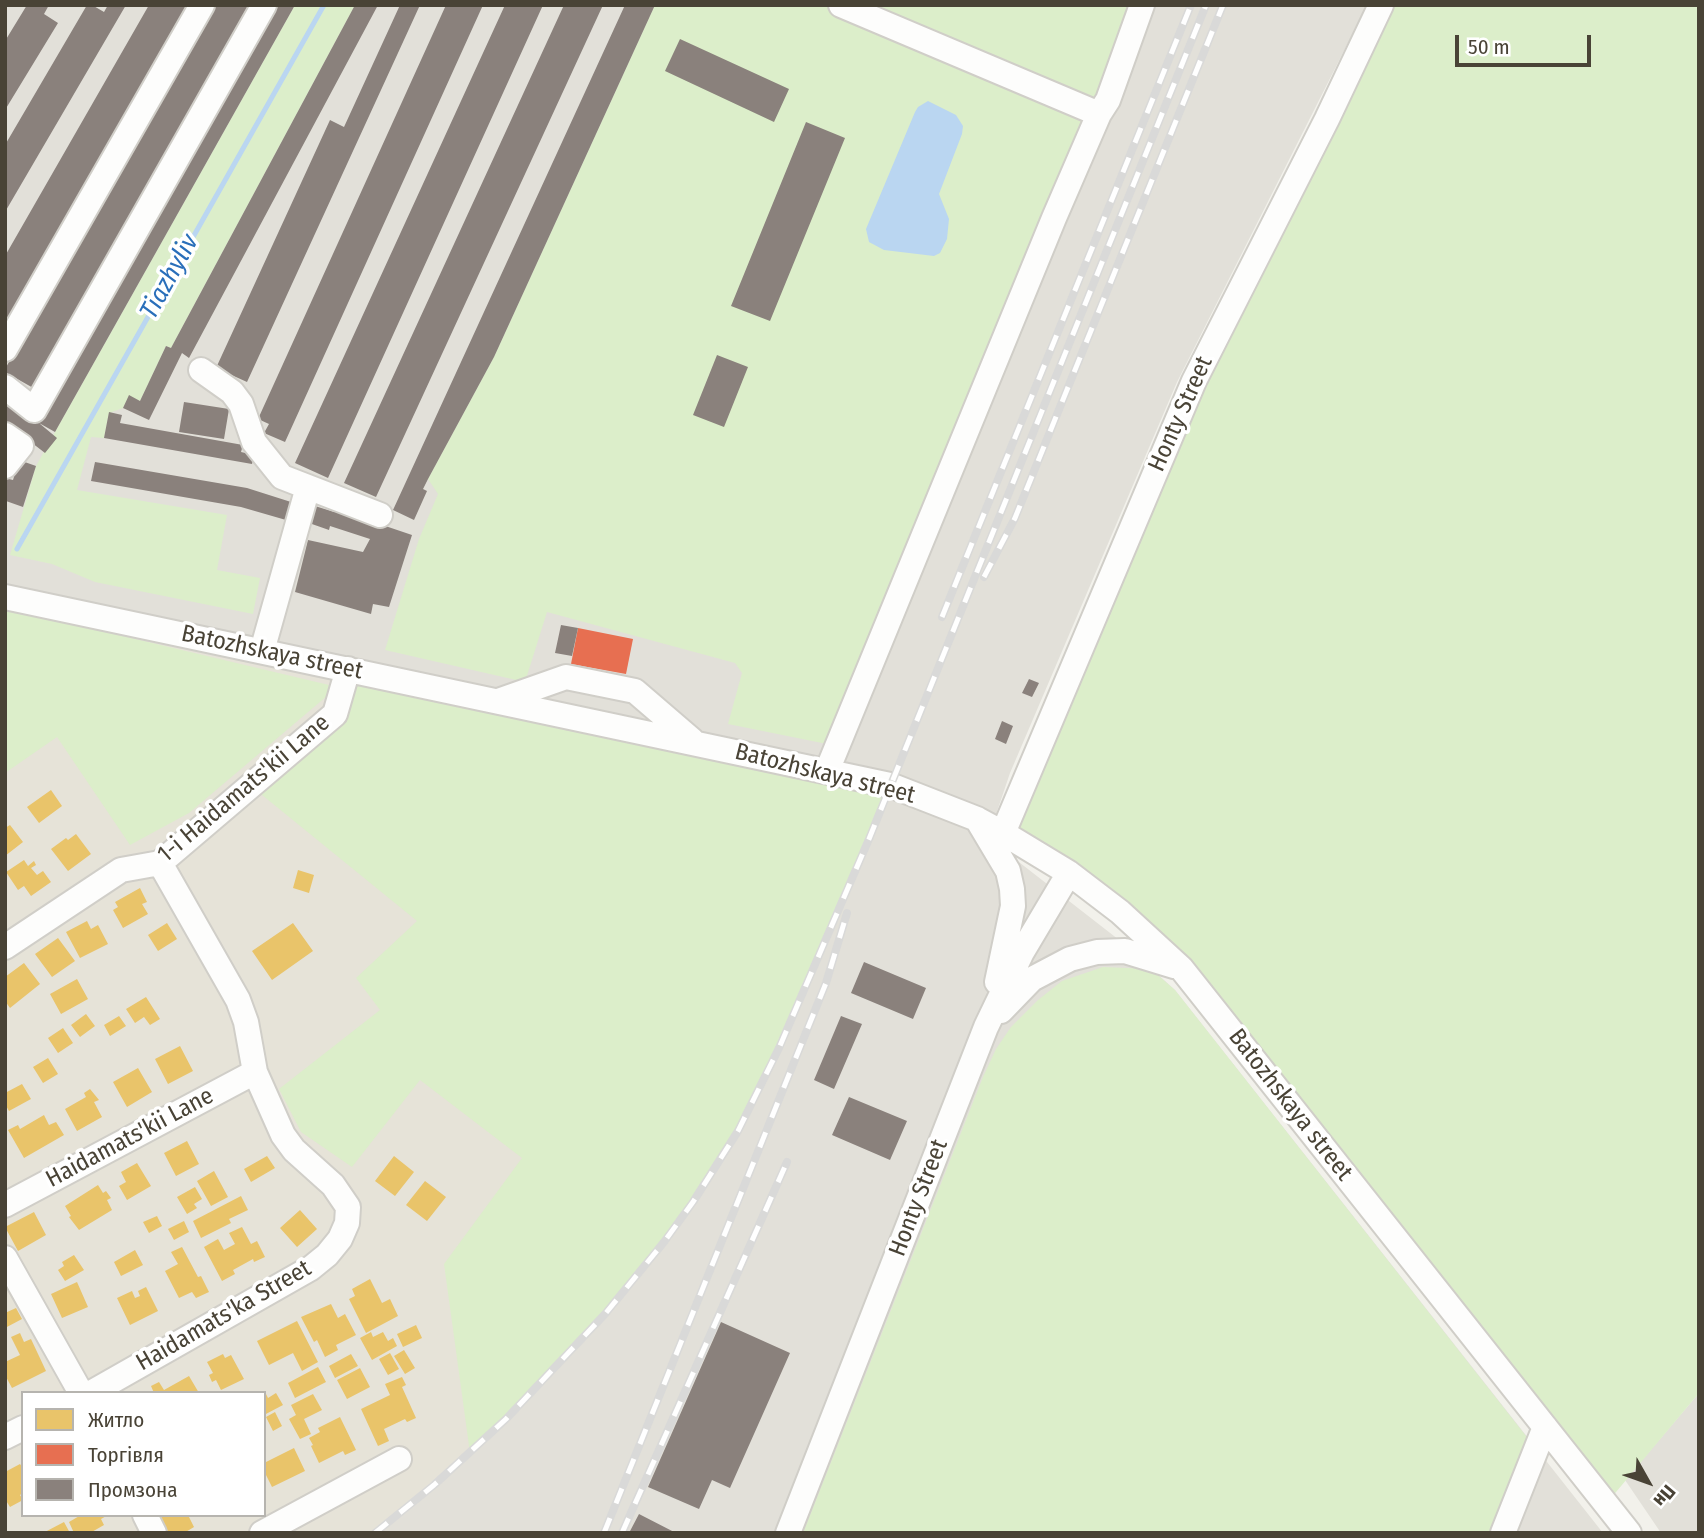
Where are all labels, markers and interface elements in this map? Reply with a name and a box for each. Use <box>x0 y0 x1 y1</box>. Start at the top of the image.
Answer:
scale bar <box>1459 21 1596 65</box>
text: 50 m <box>1468 34 1510 60</box>
water label: Tiazhyliv <box>134 229 206 325</box>
street label: Honty Street <box>1143 352 1219 476</box>
street label: Batozhskaya street <box>179 620 365 686</box>
street label: 1-i Haidamats'kii Lane <box>152 709 336 869</box>
street label: Batozhskaya street <box>732 738 918 810</box>
street label: Batozhskaya street <box>1222 1023 1358 1187</box>
street label: Haidamats'kii Lane <box>41 1082 219 1194</box>
street label: Honty Street <box>884 1135 954 1261</box>
street label: Haidamats'ka Street <box>131 1254 317 1378</box>
legend <box>21 1391 266 1517</box>
text: Житло <box>88 1407 144 1433</box>
text: Торгівля <box>88 1442 164 1468</box>
north arrow <box>1613 1447 1683 1517</box>
text: Промзона <box>88 1477 177 1503</box>
text: Пн <box>1649 1480 1680 1511</box>

